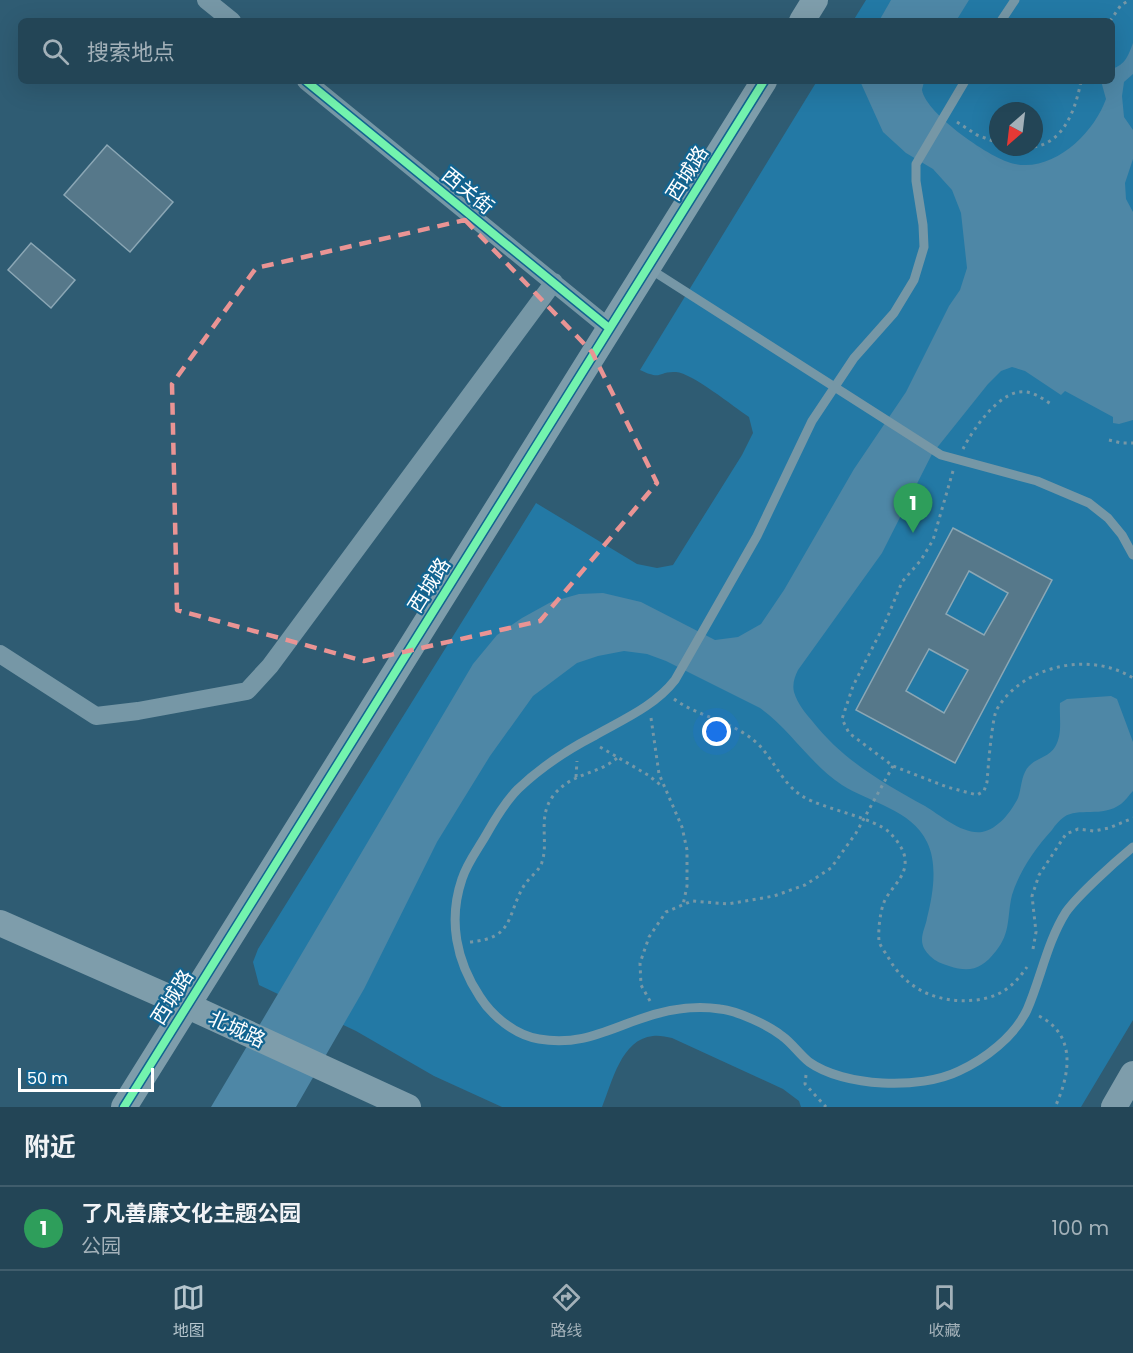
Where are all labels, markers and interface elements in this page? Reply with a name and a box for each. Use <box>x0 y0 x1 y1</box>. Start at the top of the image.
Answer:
search box <box>18 18 1115 84</box>
icon: search <box>39 35 72 68</box>
text: 搜索地点 <box>87 37 175 68</box>
north arrow <box>989 102 1043 156</box>
street label: 西城路 <box>659 140 715 206</box>
street label: 西关街 <box>436 161 500 221</box>
pin: 1 <box>894 484 932 533</box>
street label: 西城路 <box>401 552 457 618</box>
your location <box>702 717 731 746</box>
street label: 西城路 <box>144 964 200 1030</box>
street label: 北城路 <box>204 1004 270 1054</box>
scale bar <box>18 1065 154 1092</box>
text: 50 m <box>27 1067 68 1090</box>
text: 附近 <box>24 1129 76 1165</box>
text: 了凡善廉文化主题公园 <box>81 1198 301 1229</box>
text: 1 <box>40 1214 47 1242</box>
text: 100 m <box>1052 1214 1109 1242</box>
text: 公园 <box>81 1232 121 1260</box>
tab: 地图 <box>172 1281 205 1343</box>
tab: 路线 <box>550 1281 583 1343</box>
tab: 收藏 <box>928 1281 961 1343</box>

